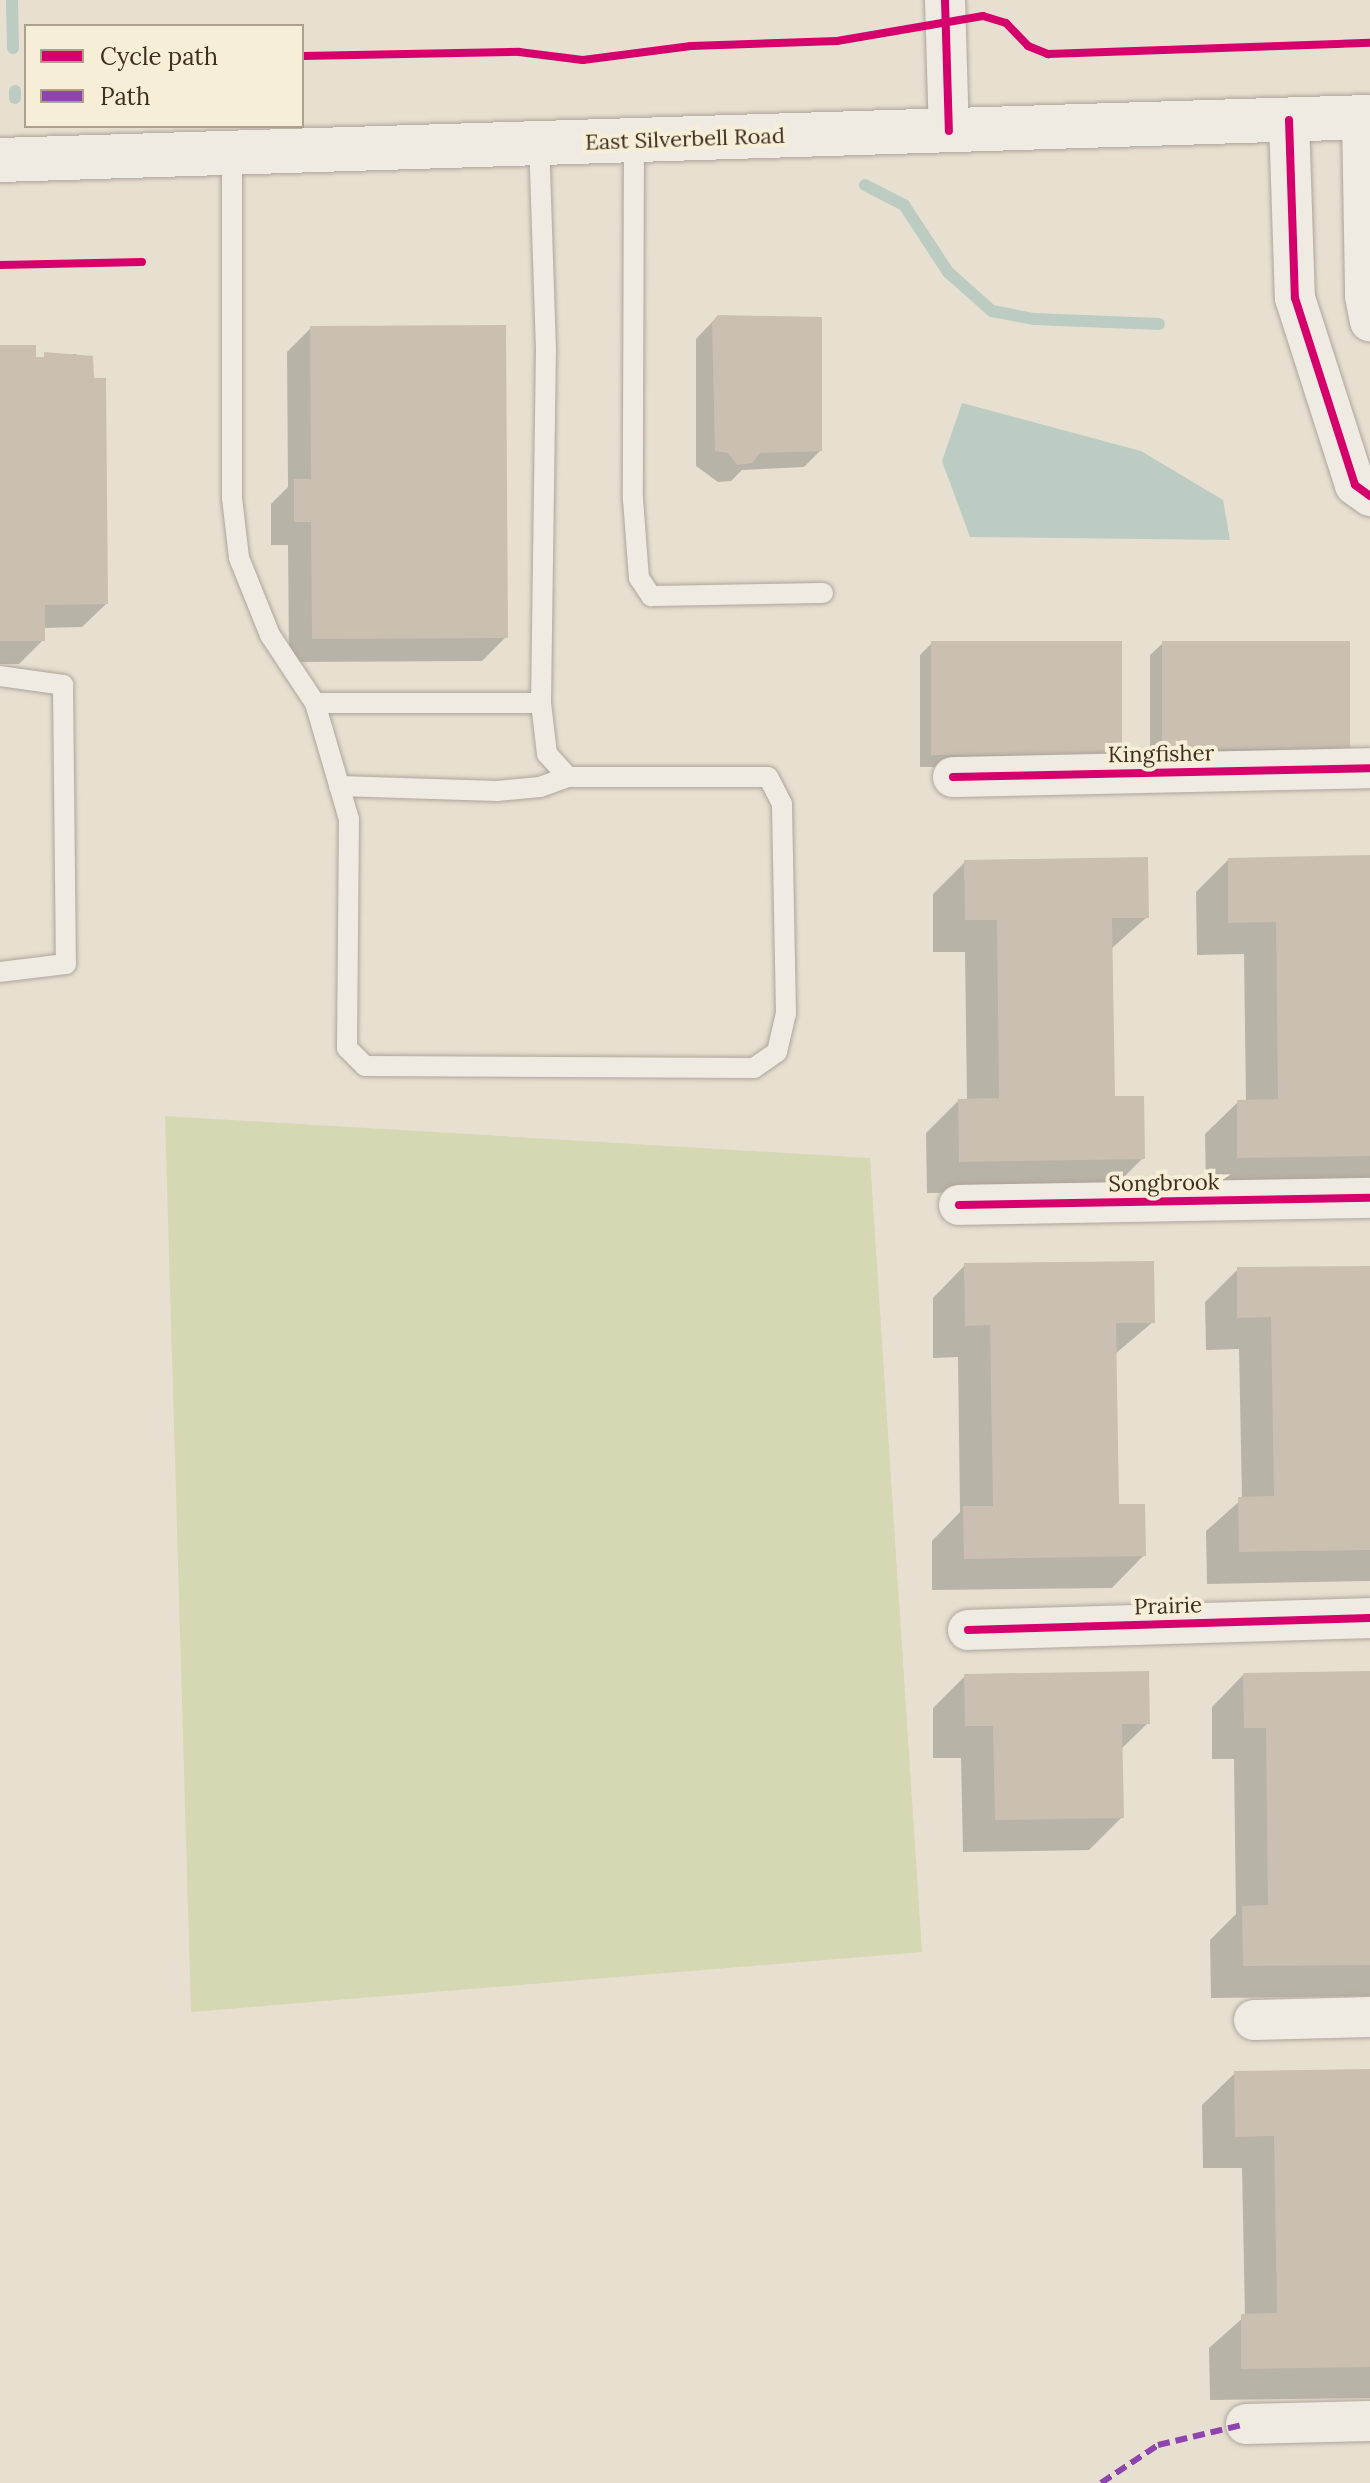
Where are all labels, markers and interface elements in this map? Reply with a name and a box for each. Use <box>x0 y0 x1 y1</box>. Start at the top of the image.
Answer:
legend <box>24 24 304 128</box>
text: Cycle path <box>100 41 218 72</box>
text: Path <box>100 81 150 112</box>
street label: East Silverbell Road <box>585 122 785 156</box>
street label: Kingfisher <box>1108 740 1214 768</box>
street label: Songbrook <box>1108 1169 1220 1197</box>
street label: Prairie <box>1134 1592 1202 1620</box>

